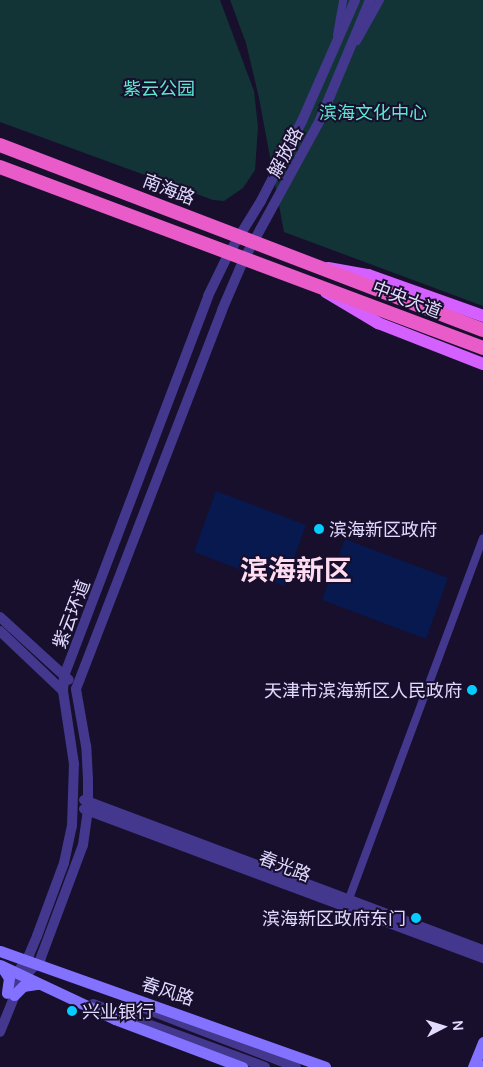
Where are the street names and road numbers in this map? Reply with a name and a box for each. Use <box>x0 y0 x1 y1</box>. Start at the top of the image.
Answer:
street label: 解放路 <box>263 123 307 181</box>
street label: 南海路 <box>140 169 198 209</box>
street label: 中央大道 <box>370 276 444 322</box>
street label: 紫云环道 <box>48 577 94 651</box>
street label: 春光路 <box>256 846 314 886</box>
street label: 春风路 <box>139 972 197 1010</box>

